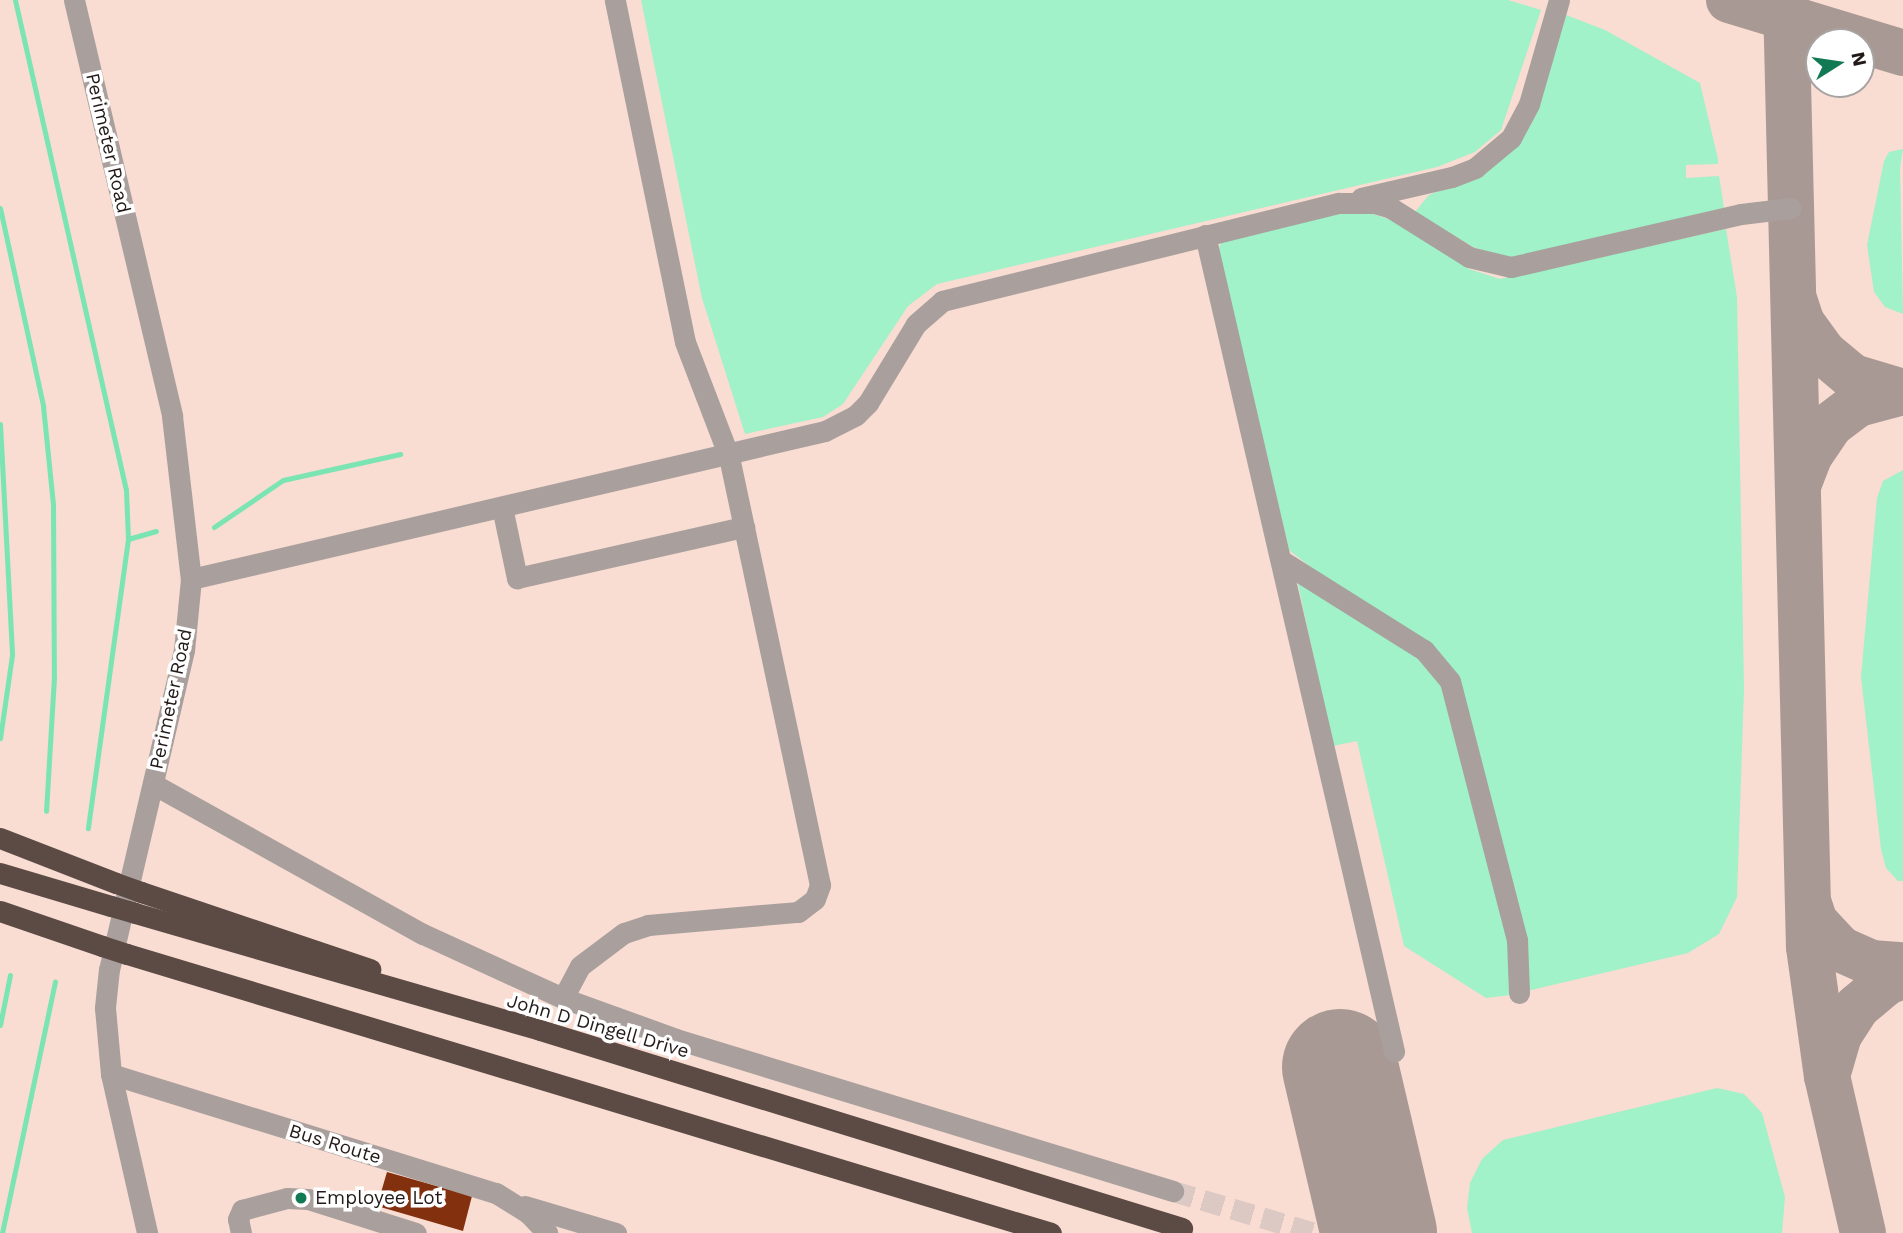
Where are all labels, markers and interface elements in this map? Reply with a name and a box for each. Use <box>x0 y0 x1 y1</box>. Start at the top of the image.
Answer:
north arrow <box>1805 28 1875 98</box>
text: N <box>1846 50 1872 68</box>
street label: Perimeter Road <box>81 71 135 215</box>
street label: Perimeter Road <box>145 626 197 772</box>
street label: John D Dingell Drive <box>504 989 692 1063</box>
street label: Bus Route <box>286 1119 384 1169</box>
place label: Employee Lot <box>315 1187 443 1209</box>
marker: Employee Lot <box>293 1190 309 1206</box>

